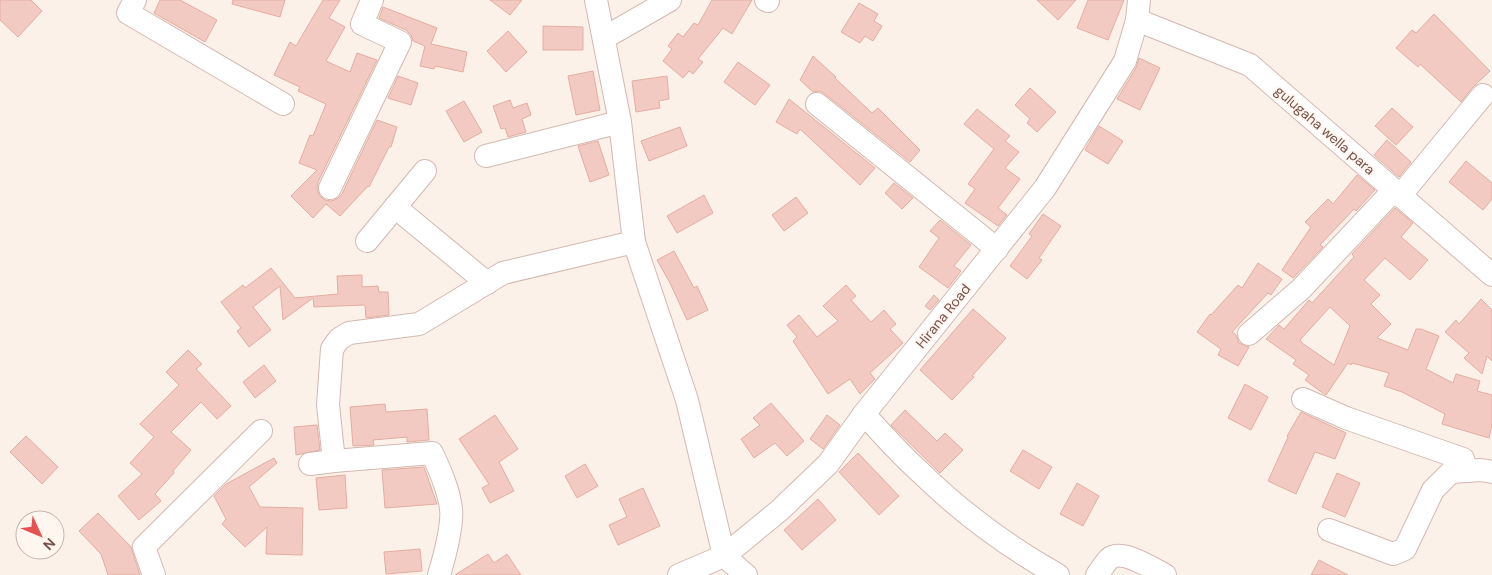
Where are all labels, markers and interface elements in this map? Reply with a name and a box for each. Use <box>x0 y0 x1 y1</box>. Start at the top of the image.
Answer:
street label: gulugaha wella para <box>1271 82 1379 178</box>
street label: Hirana Road <box>912 280 974 352</box>
north arrow <box>15 510 65 560</box>
text: N <box>39 534 59 554</box>

